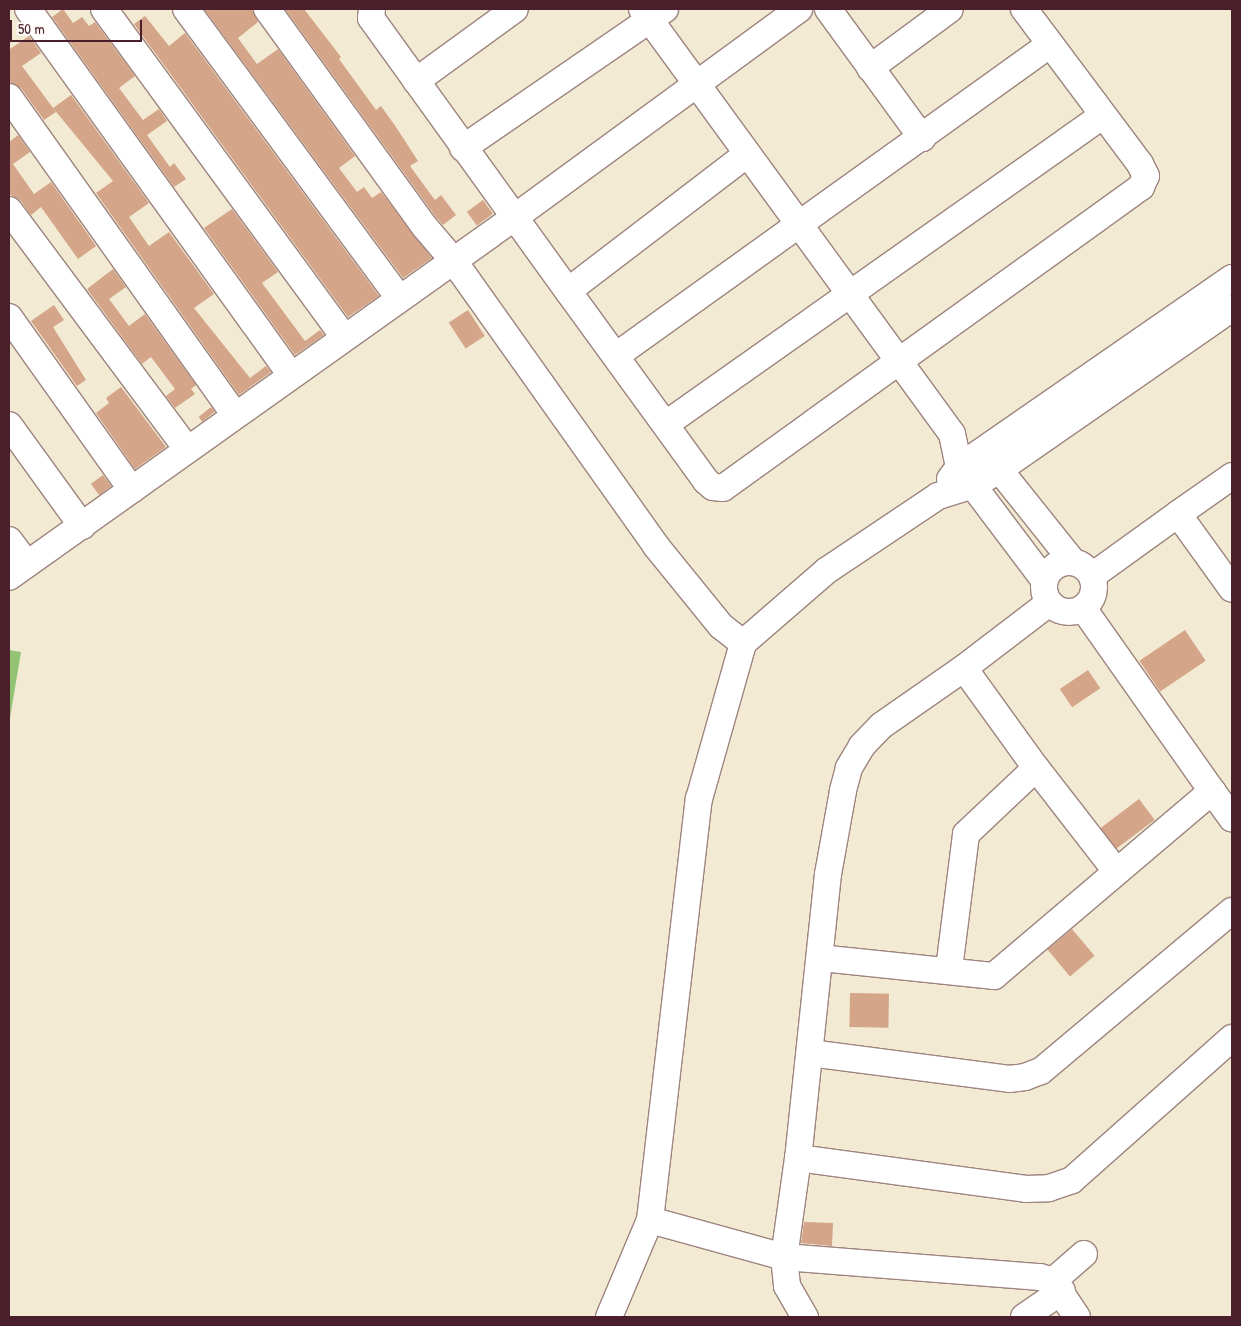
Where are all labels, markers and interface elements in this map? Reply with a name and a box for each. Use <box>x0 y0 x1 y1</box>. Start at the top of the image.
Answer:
scale bar <box>12 10 145 42</box>
text: 50 m <box>18 18 45 39</box>

